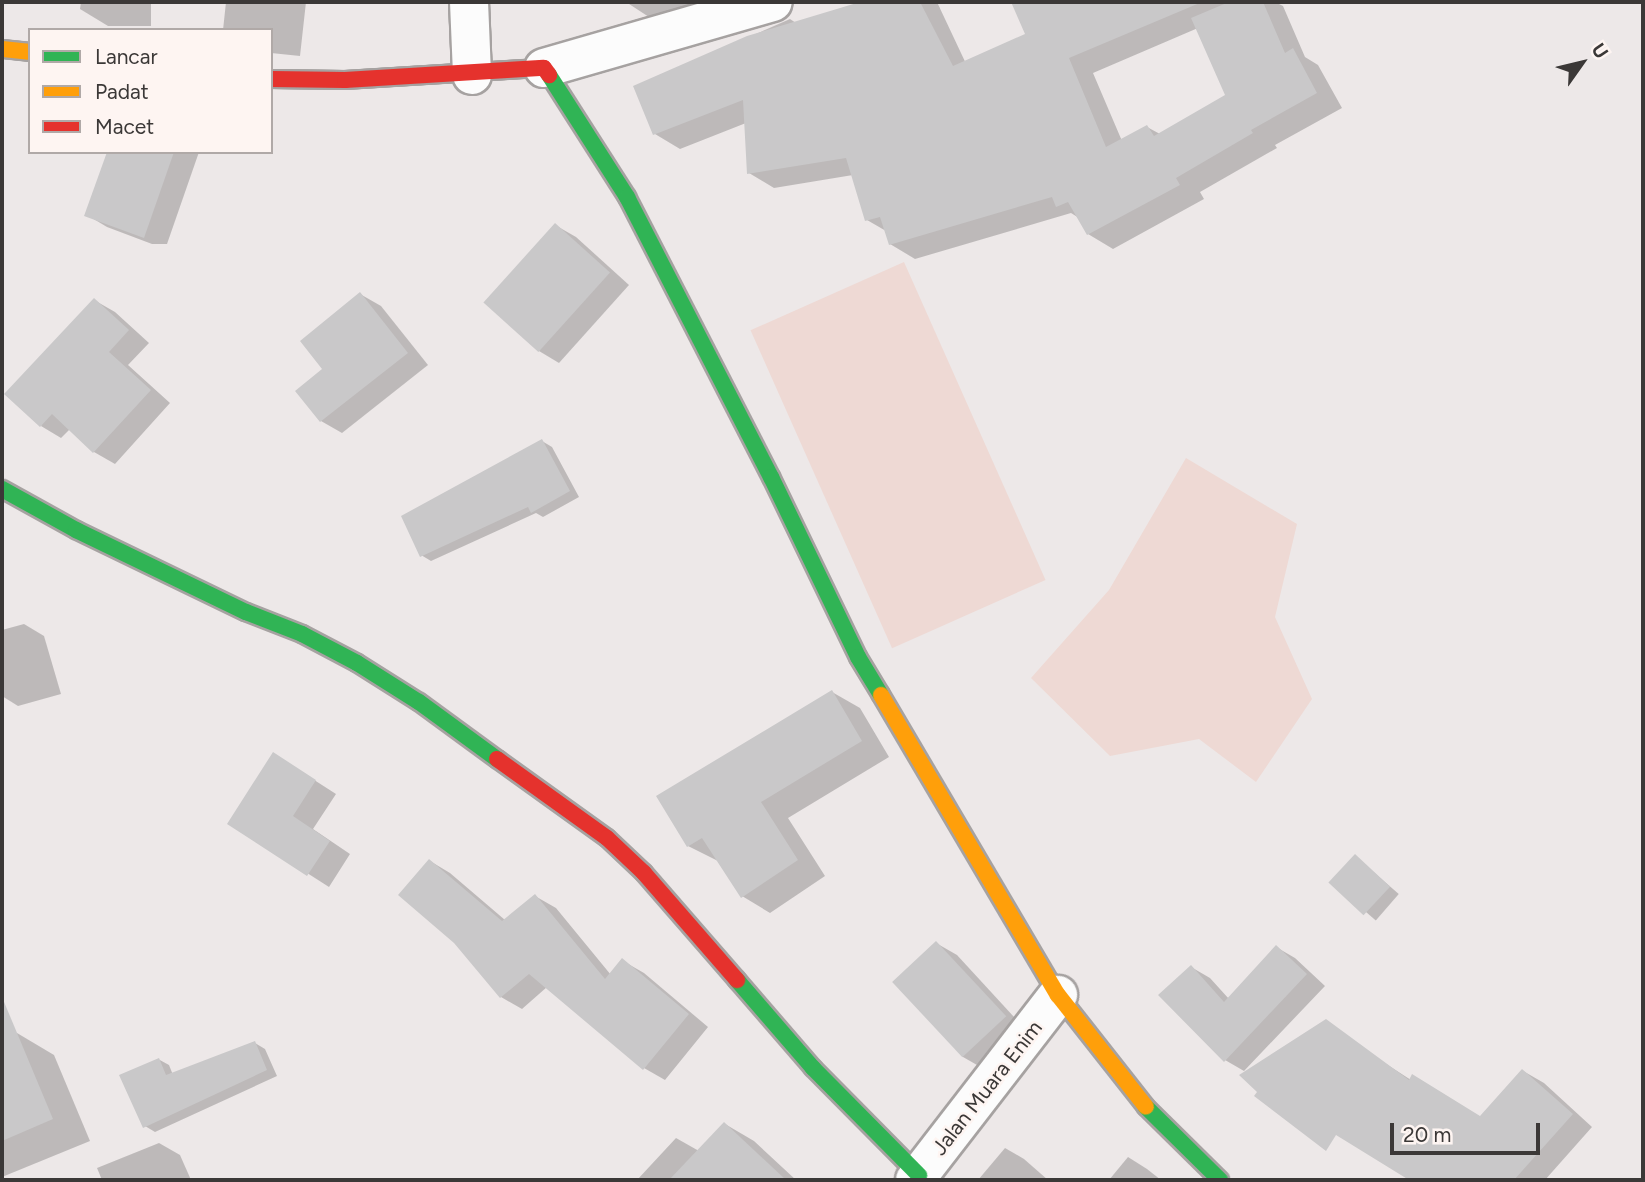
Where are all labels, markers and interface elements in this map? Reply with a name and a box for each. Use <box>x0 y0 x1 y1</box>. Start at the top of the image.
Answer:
legend <box>28 28 273 154</box>
north arrow <box>1547 28 1617 98</box>
text: U <box>1587 39 1613 63</box>
text: Lancar <box>95 44 158 69</box>
text: Padat <box>95 79 149 104</box>
text: Macet <box>95 114 154 139</box>
street label: Jalan Muara Enim <box>927 1016 1047 1160</box>
scale bar <box>1393 1108 1544 1152</box>
text: 20 m <box>1403 1122 1451 1147</box>

